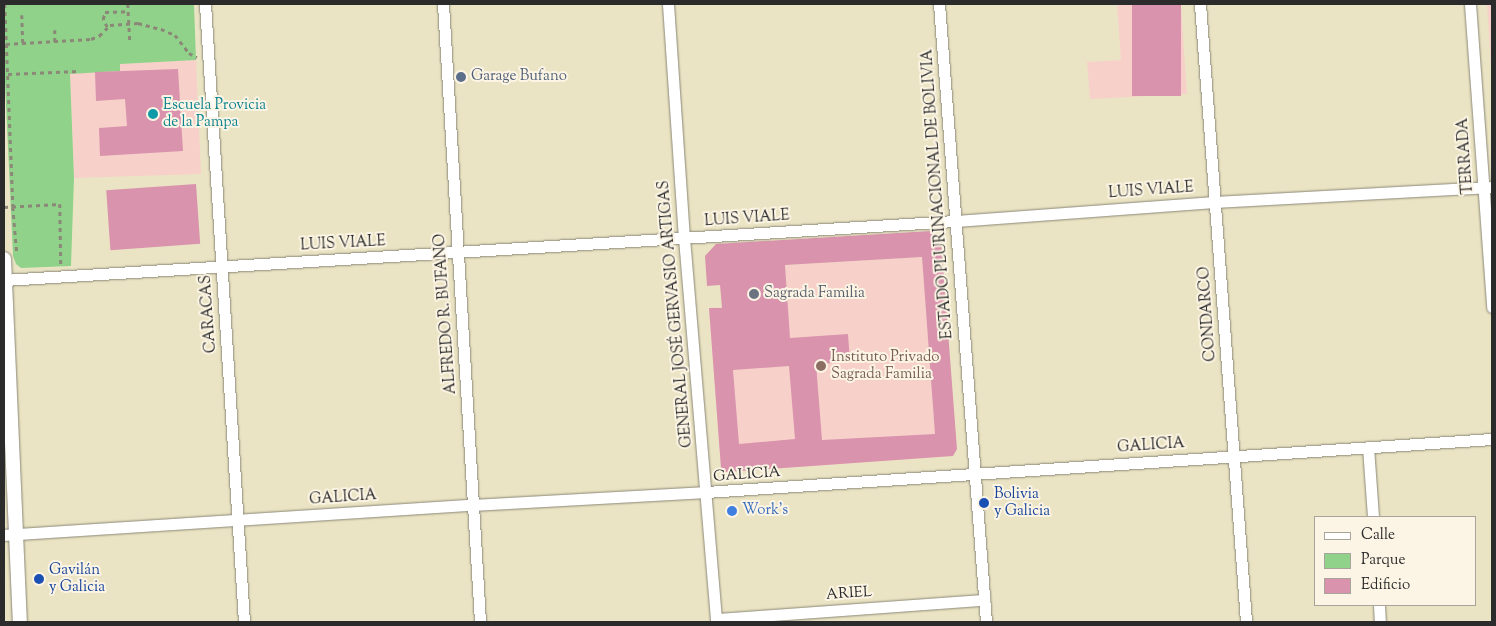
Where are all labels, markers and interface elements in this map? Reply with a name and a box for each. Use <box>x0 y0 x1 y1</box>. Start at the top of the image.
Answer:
street label: ESTADO PLURINACIONAL DE BOLIVIA <box>919 48 957 340</box>
place label: Garage Bufano <box>471 68 567 86</box>
marker: Garage Bufano <box>455 71 467 83</box>
place label: Escuela Provicia de la Pampa <box>163 96 266 131</box>
marker: Escuela Provicia de la Pampa <box>147 108 159 120</box>
street label: TERRADA <box>1454 117 1478 195</box>
street label: LUIS VIALE <box>1108 179 1194 203</box>
street label: GENERAL JOSÉ GERVASIO ARTIGAS <box>655 180 697 448</box>
street label: LUIS VIALE <box>704 207 790 231</box>
street label: LUIS VIALE <box>300 233 386 255</box>
street label: ALFREDO R. BUFANO <box>431 233 461 395</box>
street label: CONDARCO <box>1196 266 1220 362</box>
street label: CARACAS <box>197 274 221 354</box>
place label: Sagrada Familia <box>764 285 865 303</box>
marker: Sagrada Familia <box>748 288 760 300</box>
place label: Instituto Privado Sagrada Familia <box>831 348 939 383</box>
marker: Instituto Privado Sagrada Familia <box>815 360 827 372</box>
street label: GALICIA <box>1117 435 1185 457</box>
street label: GALICIA <box>713 464 781 486</box>
place label: Bolivia y Galicia <box>994 485 1050 520</box>
street label: GALICIA <box>309 487 377 509</box>
marker: Bolivia y Galicia <box>978 497 990 509</box>
place label: Work's <box>742 502 788 520</box>
marker: Work's <box>726 505 738 517</box>
legend <box>1314 516 1476 606</box>
text: Calle <box>1361 525 1395 546</box>
text: Parque <box>1361 550 1405 571</box>
place label: Gavilán y Galicia <box>49 561 105 596</box>
marker: Gavilán y Galicia <box>33 573 45 585</box>
text: Edificio <box>1361 575 1410 596</box>
street label: ARIEL <box>825 583 873 605</box>

